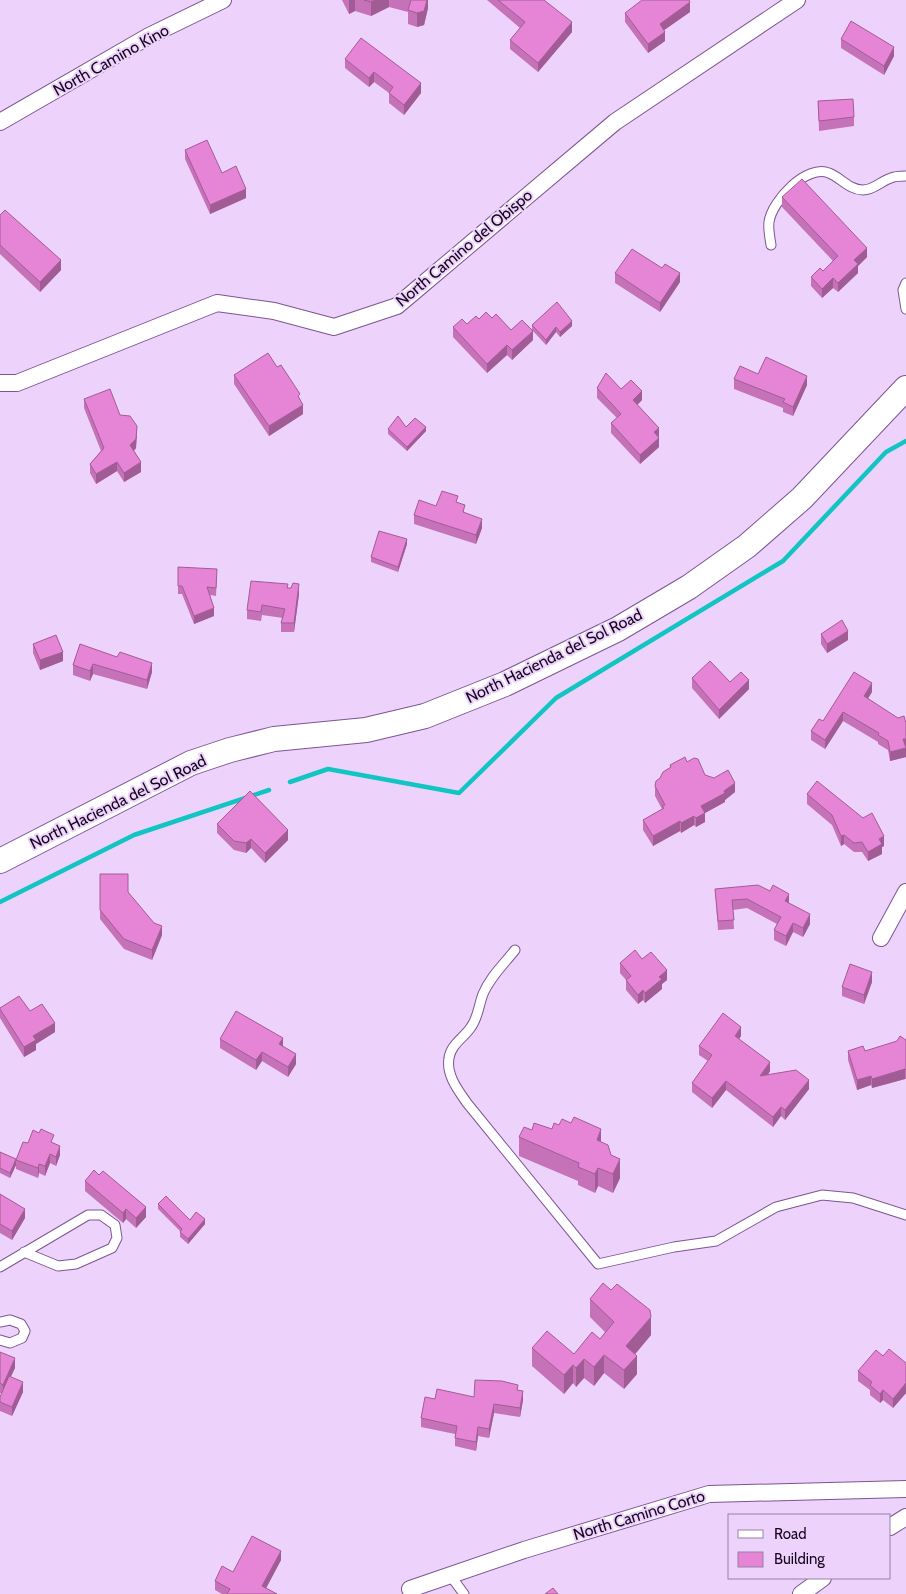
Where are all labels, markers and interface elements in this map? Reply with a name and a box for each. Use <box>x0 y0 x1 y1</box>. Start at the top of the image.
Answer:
street label: North Camino Kino <box>50 20 172 100</box>
street label: North Camino del Obispo <box>392 185 536 311</box>
street label: North Hacienda del Sol Road <box>463 605 645 707</box>
street label: North Hacienda del Sol Road <box>27 751 209 853</box>
street label: North Camino Corto <box>571 1486 707 1544</box>
legend <box>728 1514 891 1579</box>
text: Road <box>774 1525 807 1543</box>
text: Building <box>774 1550 825 1568</box>

